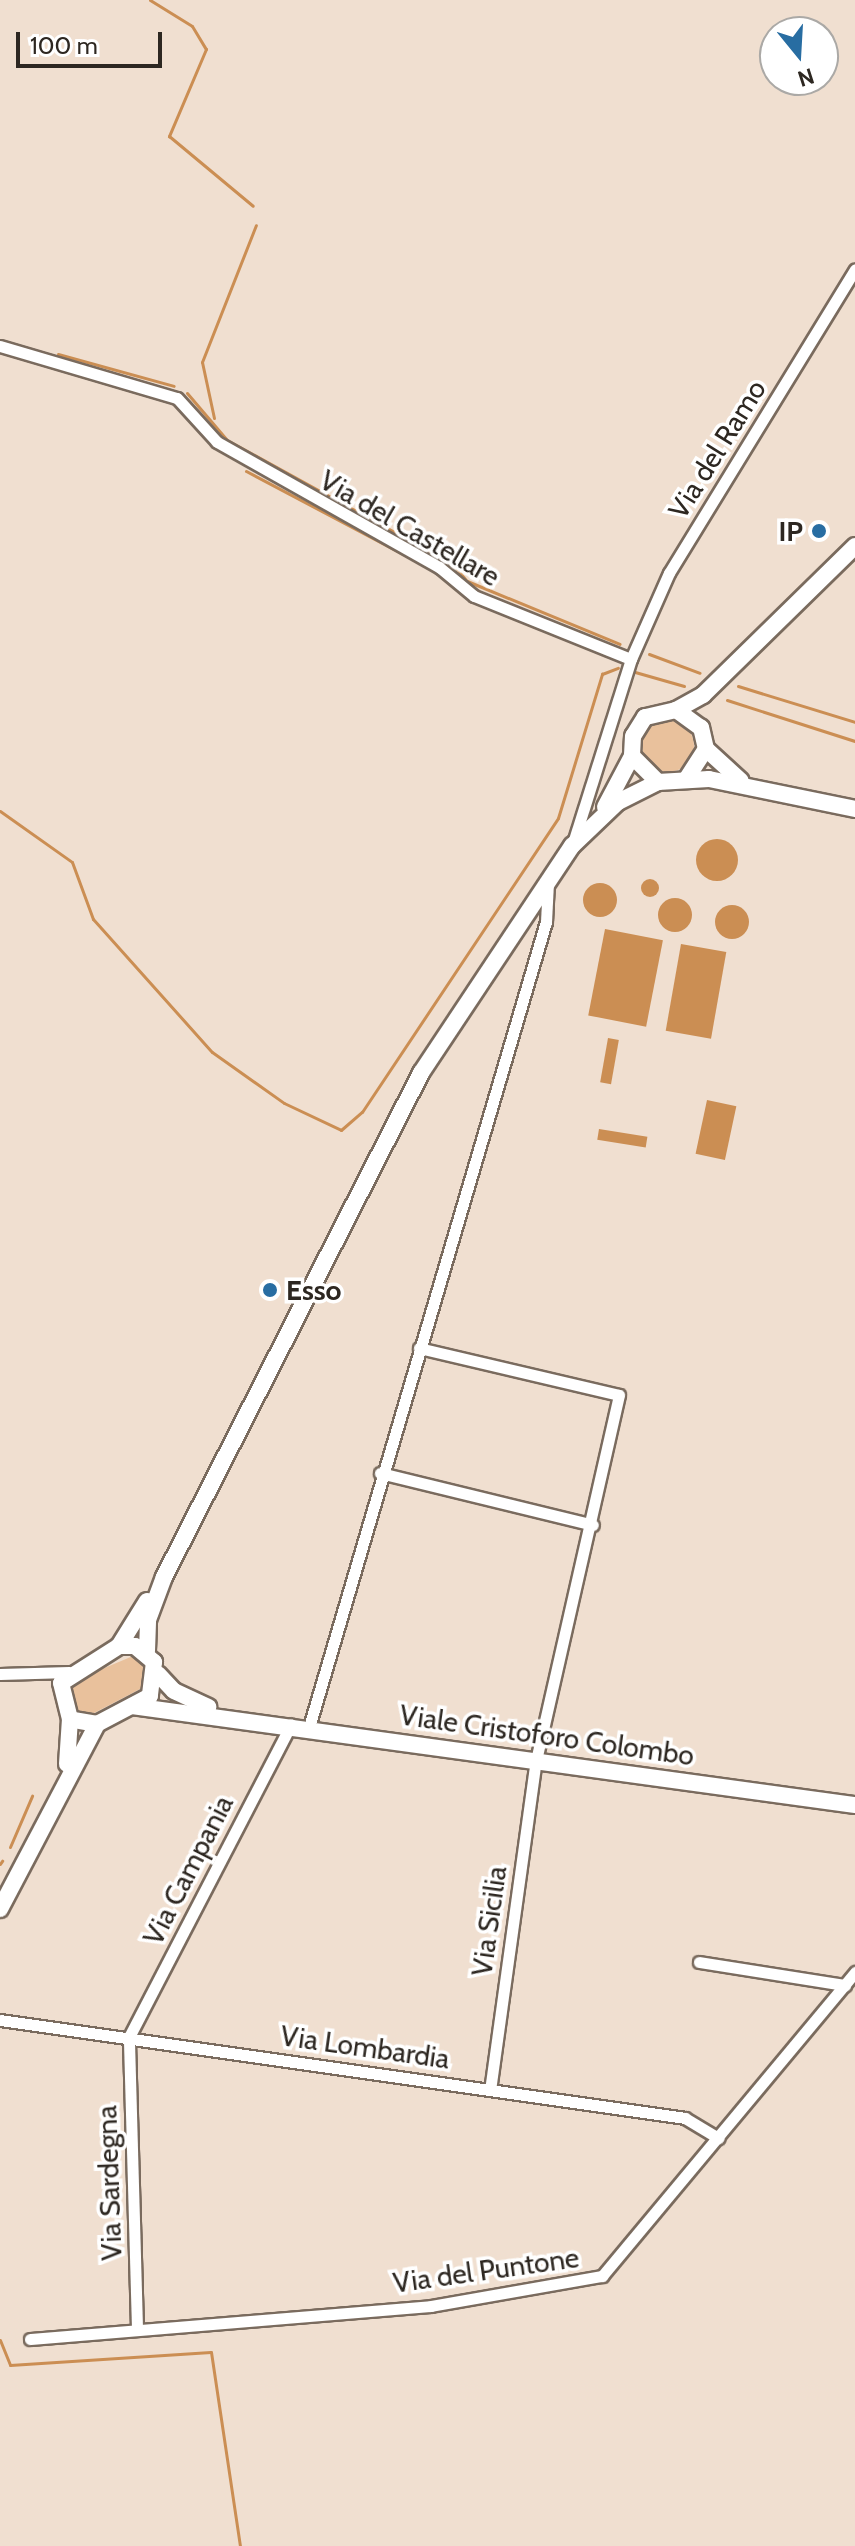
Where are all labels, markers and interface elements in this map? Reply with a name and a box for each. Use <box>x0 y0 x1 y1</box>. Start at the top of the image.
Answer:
scale bar <box>20 16 166 66</box>
north arrow <box>759 16 839 96</box>
text: 100 m <box>30 31 98 60</box>
text: N <box>794 62 818 93</box>
street label: Via del Ramo <box>661 374 773 524</box>
street label: Via del Castellare <box>314 463 506 593</box>
place label: IP <box>778 514 803 548</box>
marker: IP <box>810 522 828 540</box>
place label: Esso <box>286 1273 342 1307</box>
marker: Esso <box>261 1281 279 1299</box>
street label: Viale Cristoforo Colombo <box>398 1698 696 1772</box>
street label: Via Campania <box>136 1790 240 1950</box>
street label: Via Sicilia <box>465 1864 513 1978</box>
street label: Via Lombardia <box>278 2019 452 2075</box>
street label: Via Sardegna <box>90 2105 128 2261</box>
street label: Via del Puntone <box>391 2240 581 2300</box>

